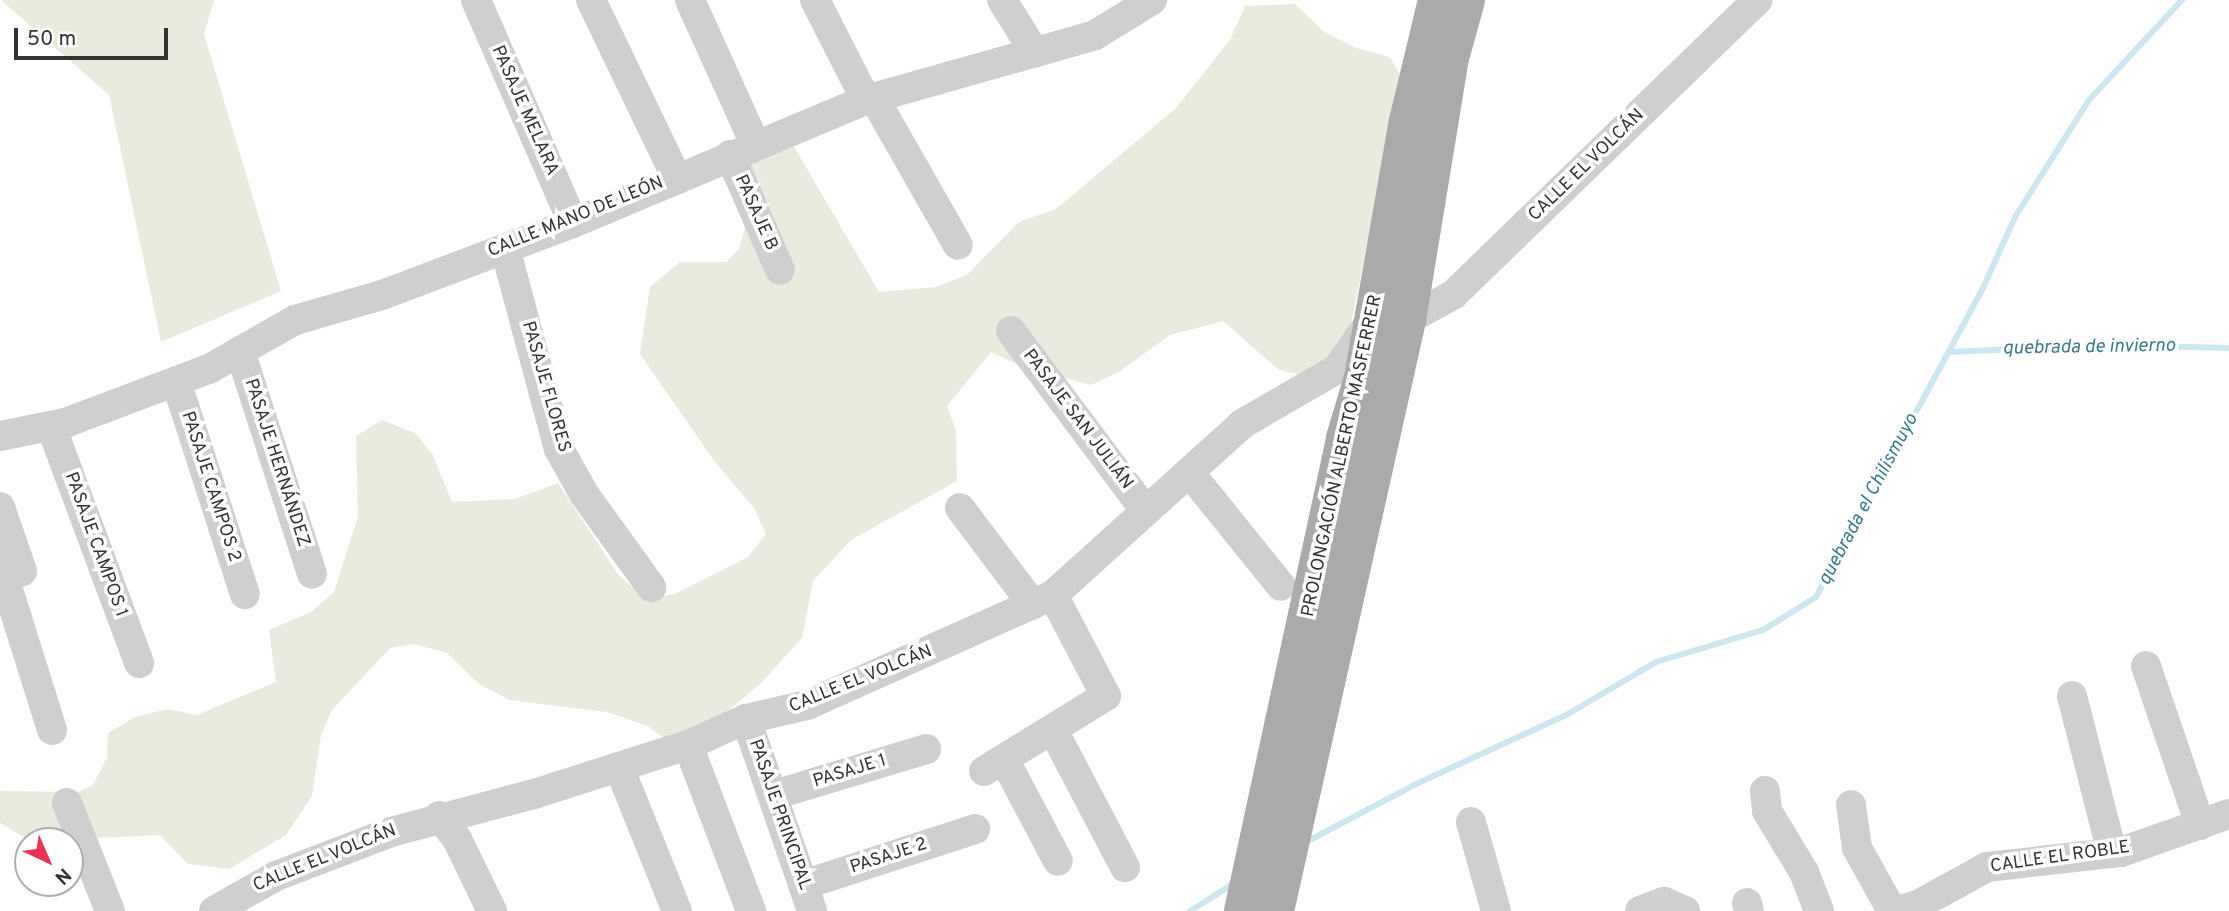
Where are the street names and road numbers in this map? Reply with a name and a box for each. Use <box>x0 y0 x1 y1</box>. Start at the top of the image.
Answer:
street label: PASAJE MELARA <box>486 43 562 179</box>
street label: CALLE EL VOLCÁN <box>1524 105 1650 227</box>
street label: PASAJE B <box>729 172 781 254</box>
street label: CALLE MANO DE LEÓN <box>485 173 667 263</box>
street label: PROLONGACIÓN ALBERTO MASFERRER <box>1298 293 1388 619</box>
street label: PASAJE FLORES <box>516 319 574 455</box>
street label: PASAJE SAN JULIÁN <box>1017 346 1137 494</box>
street label: PASAJE HERNÁNDEZ <box>239 376 313 550</box>
street label: PASAJE CAMPOS 2 <box>176 409 244 565</box>
street label: PASAJE CAMPOS 1 <box>59 470 131 620</box>
street label: CALLE EL VOLCÁN <box>786 641 936 719</box>
street label: PASAJE PRINCIPAL <box>743 737 815 893</box>
street label: PASAJE 1 <box>811 751 889 793</box>
street label: CALLE EL VOLCÁN <box>250 820 400 898</box>
street label: PASAJE 2 <box>848 834 930 880</box>
street label: CALLE EL ROBLE <box>1989 838 2131 878</box>

